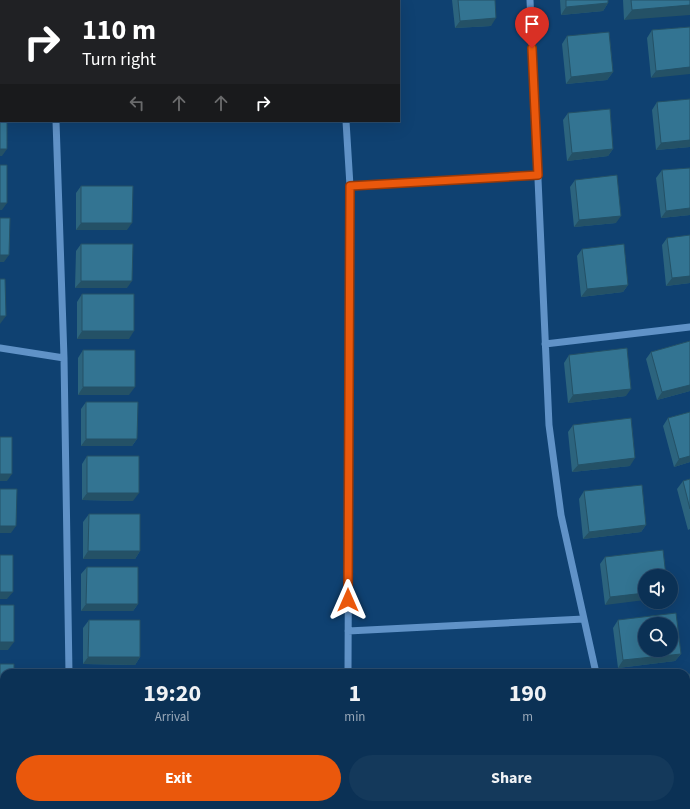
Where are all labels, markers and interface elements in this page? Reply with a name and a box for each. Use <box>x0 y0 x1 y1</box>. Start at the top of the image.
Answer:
pin <box>515 7.0 549 48</box>
text: 110 m <box>82 10 156 50</box>
icon: arrive <box>521 13 543 35</box>
icon: right <box>16 16 68 68</box>
text: Turn right <box>82 47 156 72</box>
icon: left <box>126 92 148 114</box>
icon: ahead <box>168 92 190 114</box>
icon: ahead <box>210 92 232 114</box>
icon: right <box>252 92 274 114</box>
map controls <box>638 569 678 657</box>
button: sound <box>638 569 678 609</box>
position arrow <box>327 579 369 621</box>
button: search <box>638 617 678 657</box>
text: 19:20 <box>143 676 201 711</box>
text: 1 <box>349 676 361 711</box>
text: 190 <box>509 676 547 711</box>
text: Arrival <box>155 708 190 726</box>
text: min <box>344 708 365 726</box>
text: m <box>522 708 533 726</box>
button: Exit <box>16 755 341 801</box>
button: Share <box>349 755 674 801</box>

